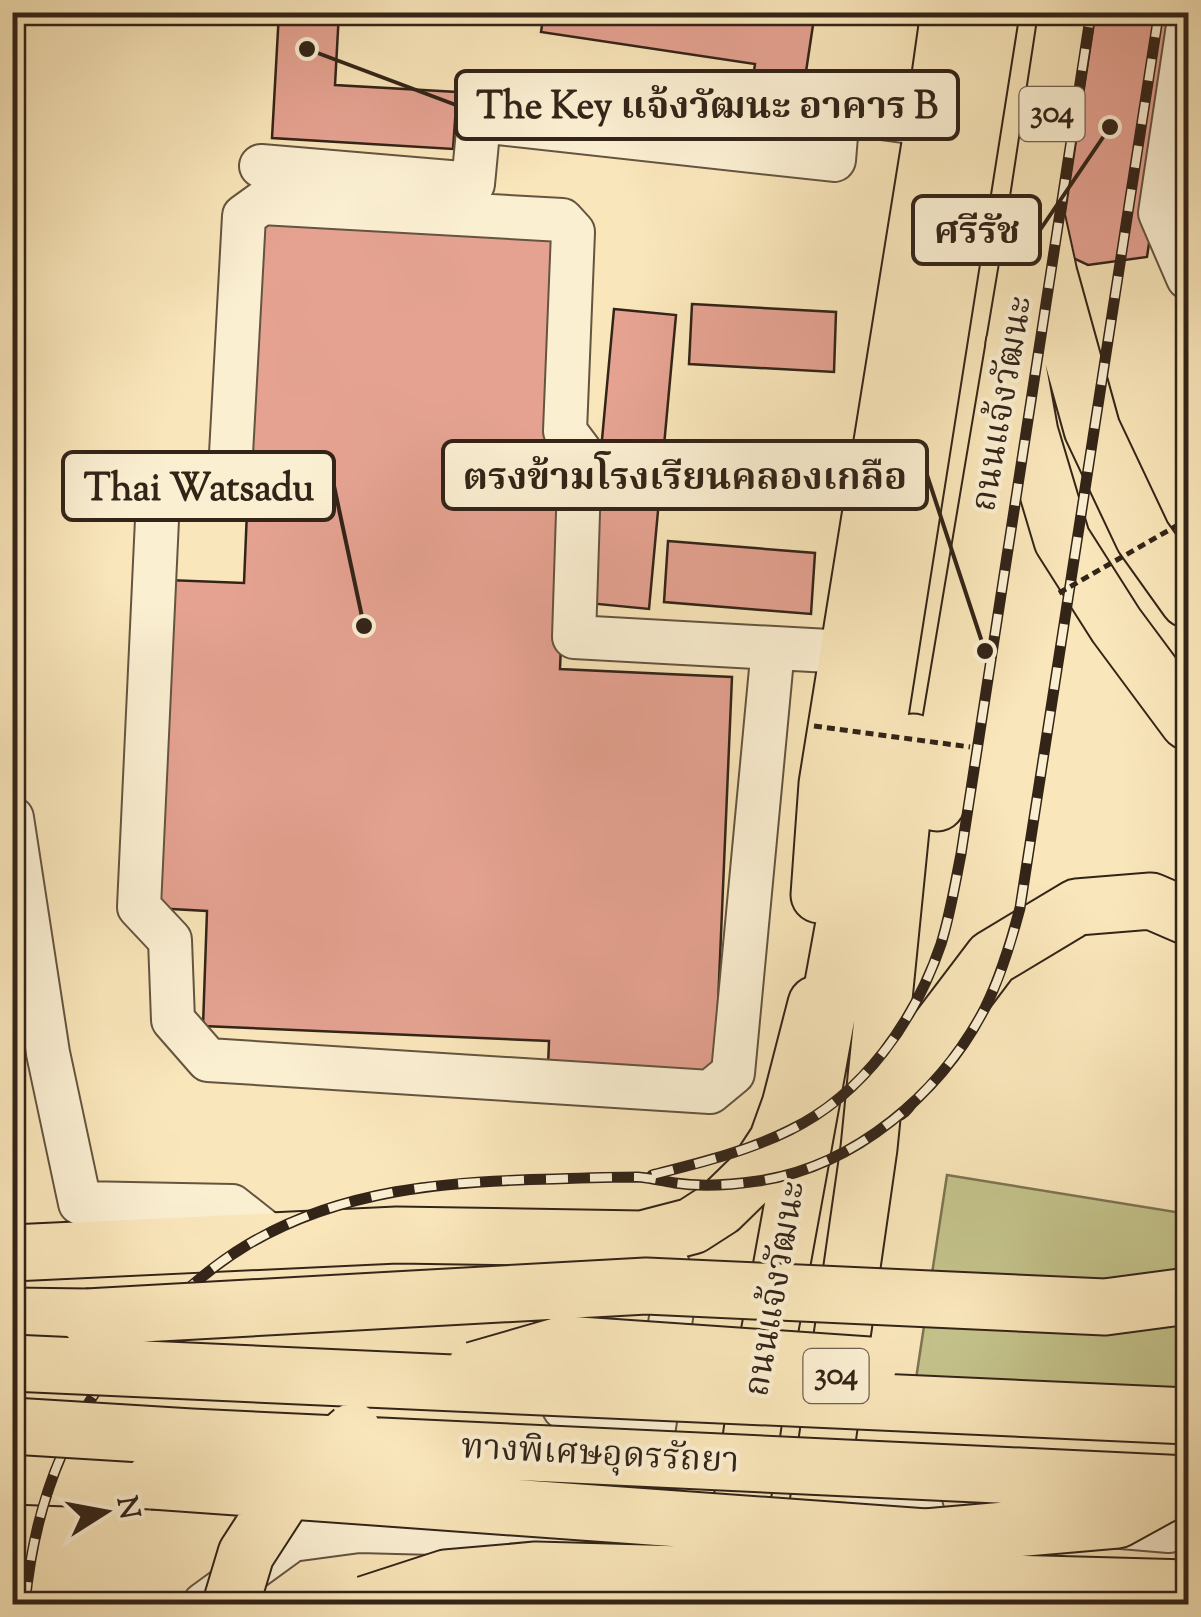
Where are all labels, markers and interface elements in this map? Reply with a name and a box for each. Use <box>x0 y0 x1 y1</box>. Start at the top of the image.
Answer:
callout: The Key แจ้งวัฒนะ อาคาร B <box>456 71 958 139</box>
text: The Key แจ้งวัฒนะ อาคาร B <box>476 82 938 136</box>
road number: 304 <box>1020 87 1084 141</box>
callout: ศรีรัช <box>913 196 1040 264</box>
text: ศรีรัช <box>934 207 1020 261</box>
street label: ถนนแจ้งวัฒนะ <box>960 292 1048 516</box>
callout: ตรงข้ามโรงเรียนคลองเกลือ <box>443 441 927 509</box>
text: ตรงข้ามโรงเรียนคลองเกลือ <box>463 451 907 507</box>
callout: Thai Watsadu <box>63 452 334 520</box>
text: Thai Watsadu <box>84 464 314 518</box>
street label: ถนนแจ้งวัฒนะ <box>733 1177 821 1401</box>
road number: 304 <box>804 1349 868 1403</box>
street label: ทางพิเศษอุดรรัถยา <box>460 1423 740 1489</box>
north arrow <box>55 1462 155 1562</box>
text: N <box>105 1493 148 1523</box>

